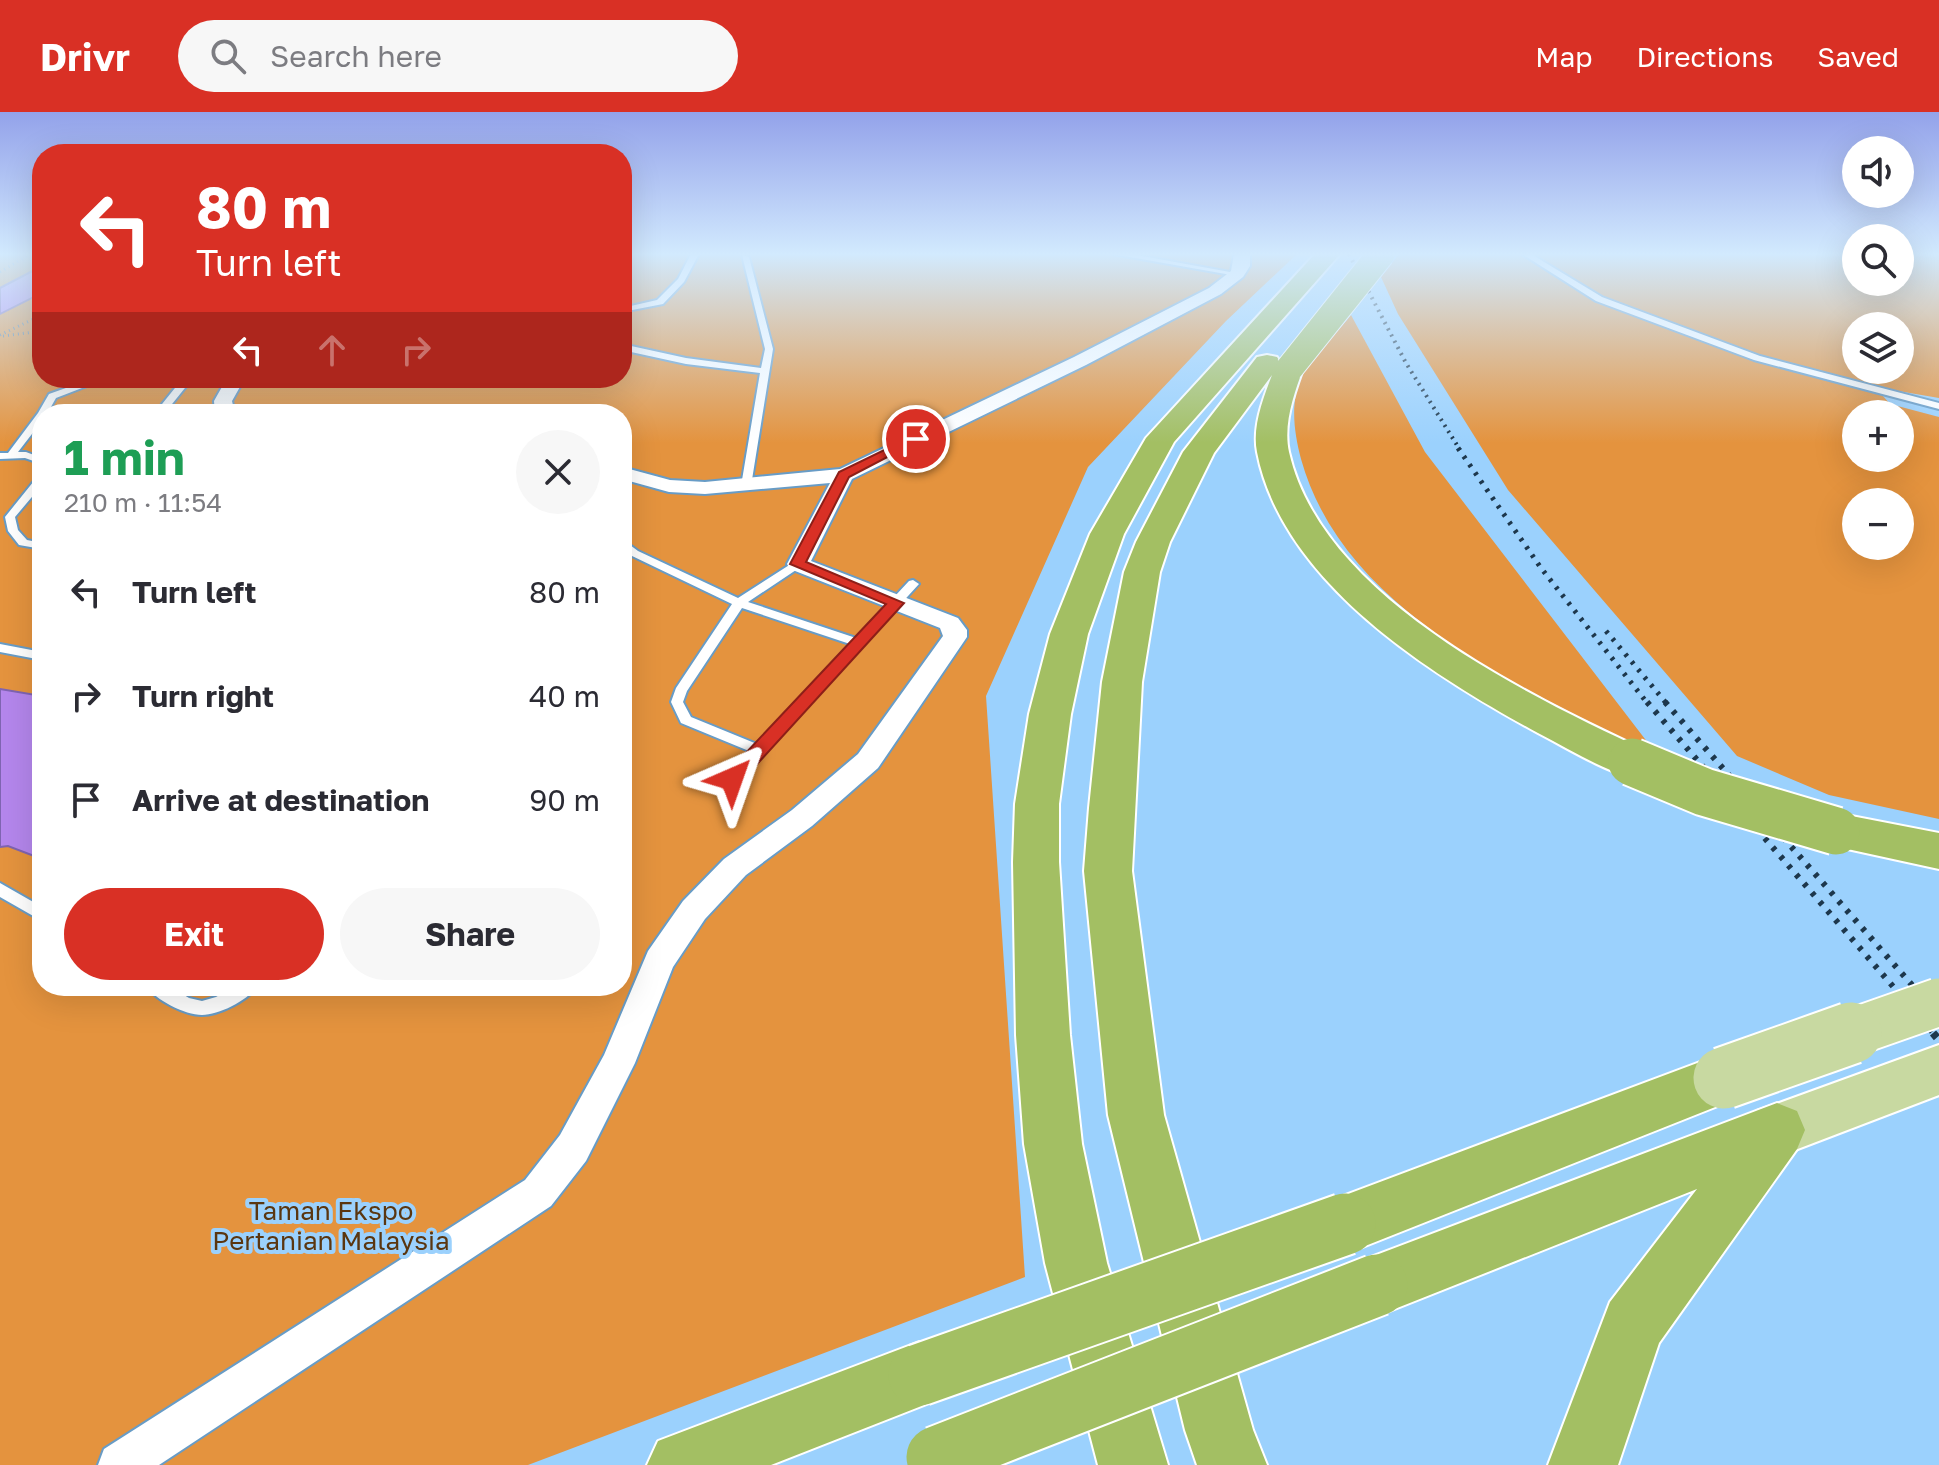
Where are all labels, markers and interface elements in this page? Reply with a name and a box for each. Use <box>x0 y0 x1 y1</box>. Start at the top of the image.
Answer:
search box <box>178 20 738 92</box>
text: Drivr <box>40 34 130 79</box>
icon: search <box>206 34 250 78</box>
text: Search here <box>270 38 442 74</box>
text: Map <box>1535 40 1592 73</box>
text: Directions <box>1636 40 1773 73</box>
text: Saved <box>1817 40 1899 73</box>
map controls <box>1842 136 1914 560</box>
button: sound <box>1842 136 1914 208</box>
text: 80 m <box>196 173 331 240</box>
icon: left <box>64 176 168 280</box>
button: search <box>1842 224 1914 296</box>
text: Turn left <box>196 241 342 284</box>
button: layers <box>1842 312 1914 384</box>
icon: left <box>226 328 270 372</box>
icon: ahead <box>310 328 354 372</box>
icon: right <box>394 328 438 372</box>
button: + <box>1842 400 1914 472</box>
pin <box>882 405 950 473</box>
icon: arrive <box>894 417 938 461</box>
text: 1 min <box>64 428 185 486</box>
button: close <box>516 430 600 514</box>
text: 210 m · 11:54 <box>64 487 222 518</box>
button: − <box>1842 488 1914 560</box>
icon: left <box>64 570 108 614</box>
text: Turn left <box>132 574 257 610</box>
text: 80 m <box>529 574 600 610</box>
icon: right <box>64 674 108 718</box>
text: Turn right <box>132 678 274 714</box>
text: 40 m <box>529 678 600 714</box>
position arrow <box>690 737 774 821</box>
icon: arrive <box>64 778 108 822</box>
text: Arrive at destination <box>132 782 429 818</box>
text: 90 m <box>529 782 600 818</box>
button: Exit <box>64 888 324 980</box>
button: Share <box>340 888 600 980</box>
park label: Taman Ekspo Pertanian Malaysia <box>212 1195 450 1256</box>

